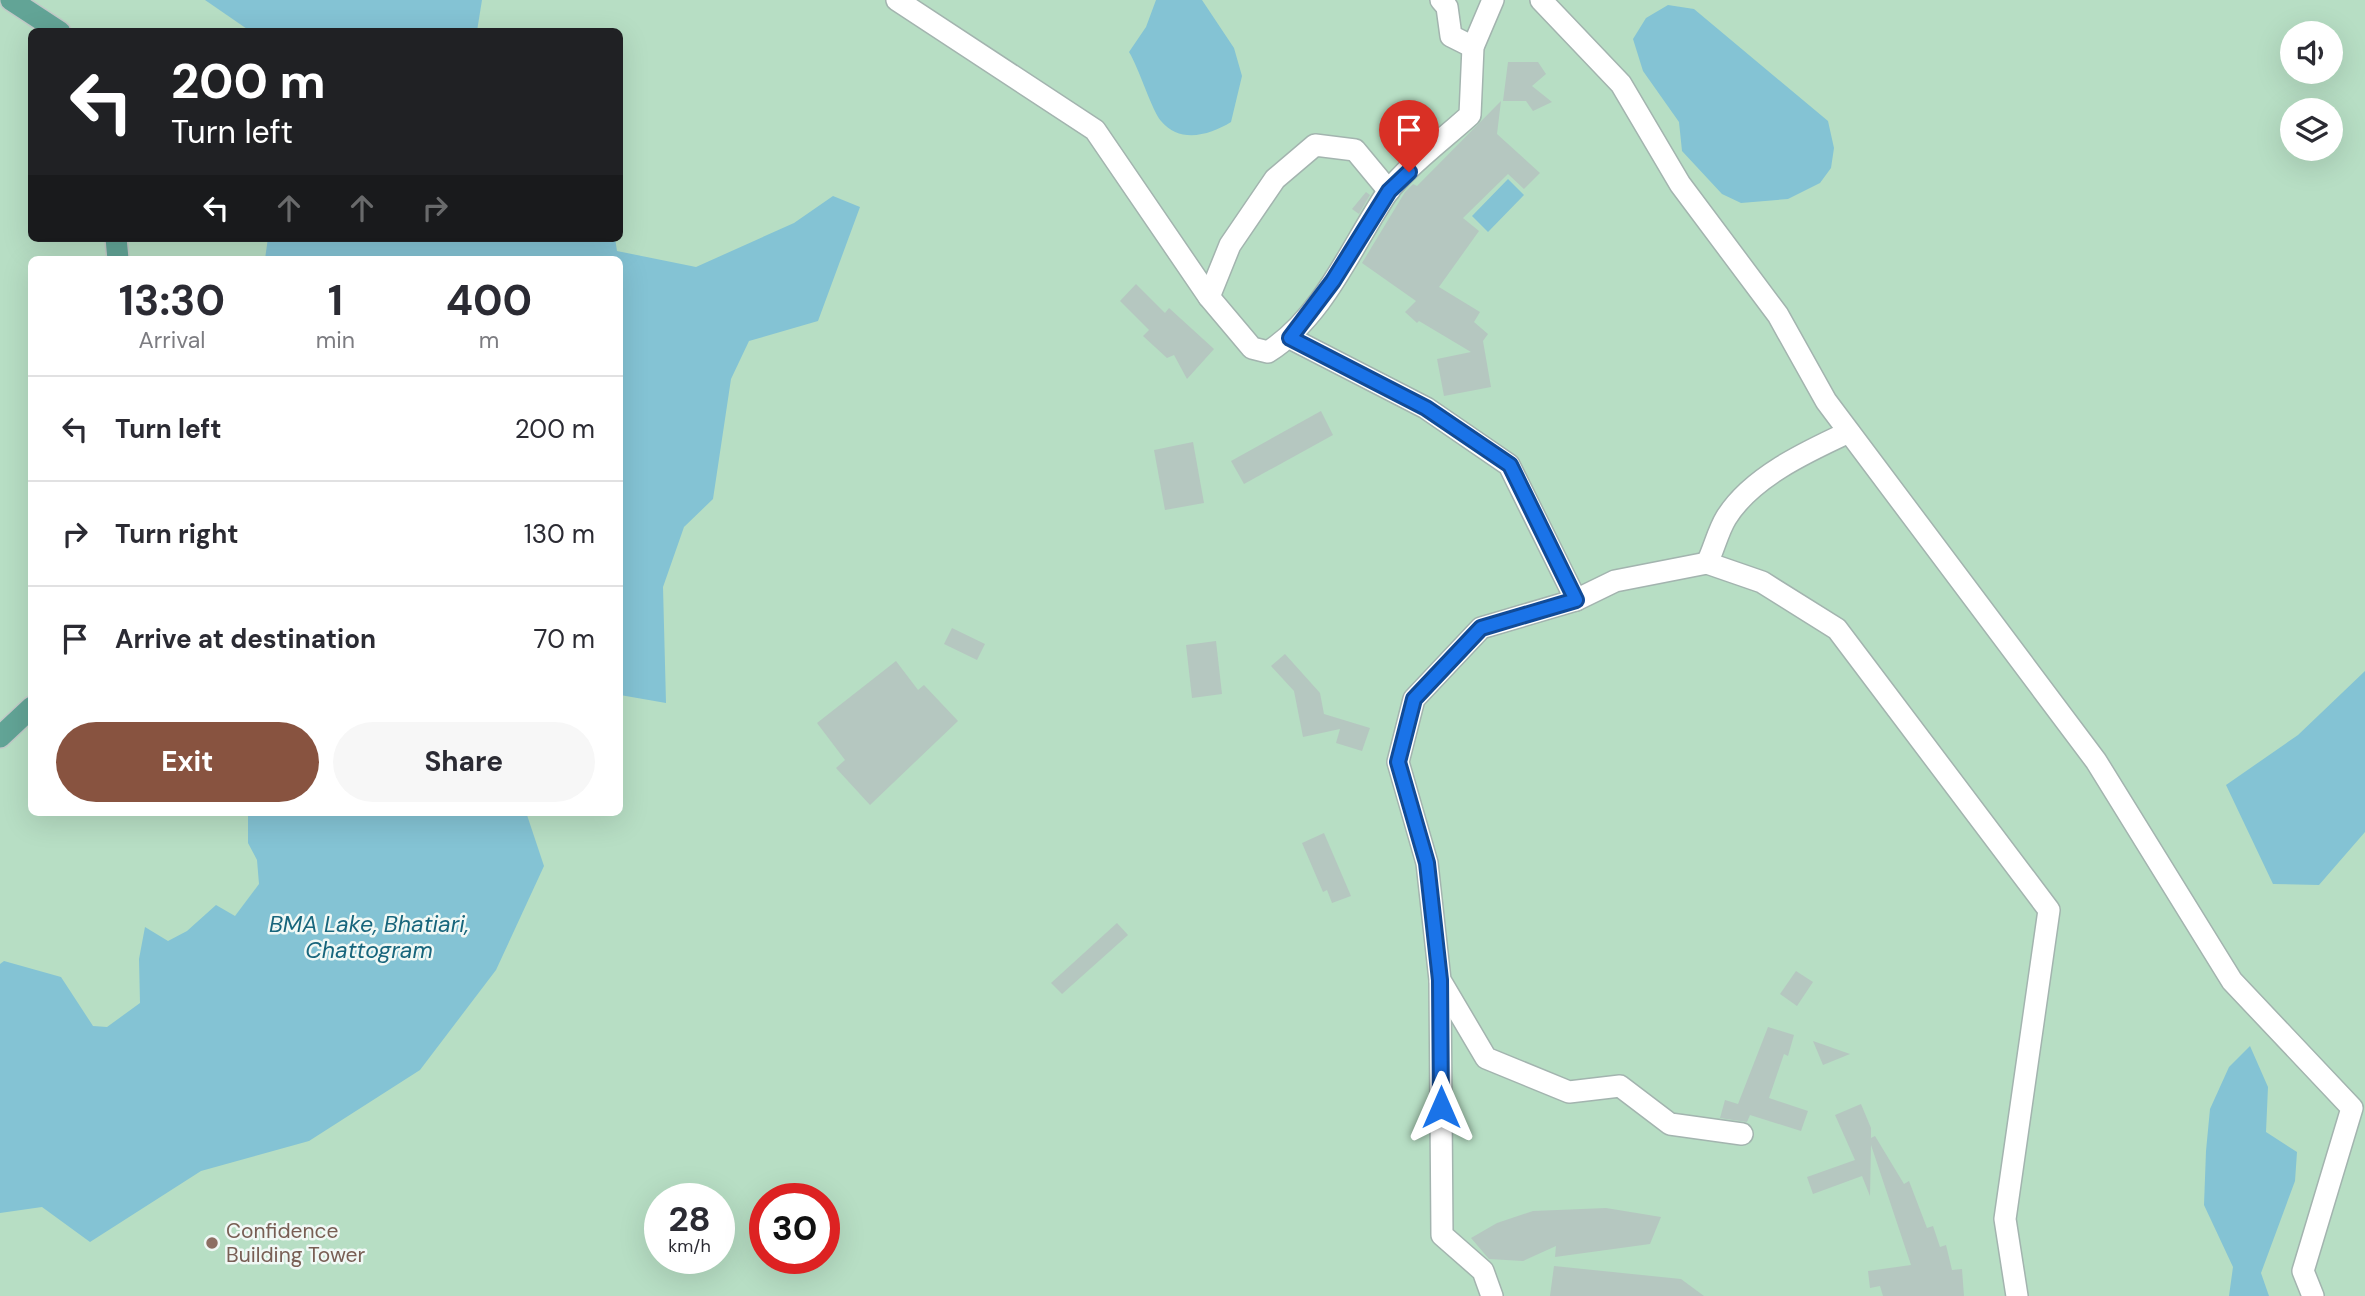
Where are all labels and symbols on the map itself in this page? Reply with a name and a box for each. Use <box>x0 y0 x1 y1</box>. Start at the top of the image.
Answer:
pin <box>1379 100 1439 172</box>
water label: BMA Lake, Bhatiari, Chattogram <box>269 909 469 965</box>
position arrow <box>1404 1070 1478 1144</box>
speed limit sign: 30 <box>749 1183 840 1274</box>
place label: Confidence Building Tower <box>226 1217 365 1269</box>
marker: Confidence Building Tower <box>204 1235 220 1251</box>

